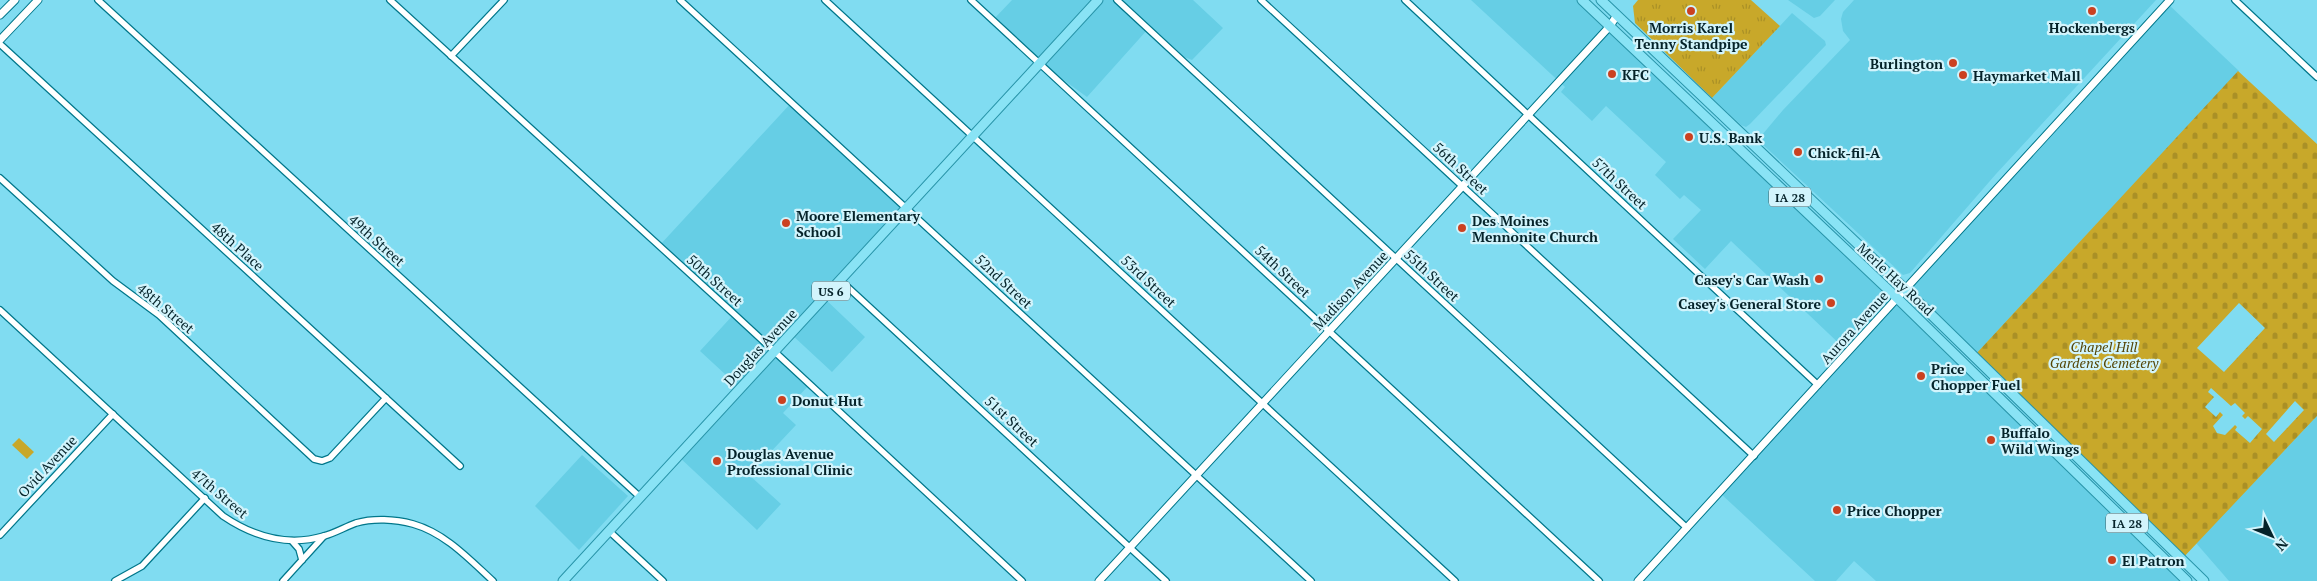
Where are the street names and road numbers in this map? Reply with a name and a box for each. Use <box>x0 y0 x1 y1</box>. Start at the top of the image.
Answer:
street label: 56th Street <box>1429 137 1493 199</box>
street label: 57th Street <box>1588 153 1652 214</box>
road number: IA 28 <box>1769 188 1811 206</box>
street label: 49th Street <box>345 210 410 271</box>
street label: 48th Place <box>208 217 268 275</box>
street label: Merle Hay Road <box>1854 239 1939 320</box>
street label: 54th Street <box>1251 240 1315 302</box>
street label: 55th Street <box>1400 244 1464 306</box>
street label: Madison Avenue <box>1308 246 1392 334</box>
street label: 50th Street <box>683 250 748 311</box>
street label: 52nd Street <box>971 250 1037 313</box>
street label: 53rd Street <box>1117 251 1181 312</box>
street label: 48th Street <box>133 279 199 338</box>
road number: US 6 <box>812 282 850 300</box>
street label: Aurora Avenue <box>1816 286 1892 368</box>
street label: Douglas Avenue <box>719 304 801 390</box>
street label: 51st Street <box>981 391 1044 451</box>
street label: Ovid Avenue <box>13 431 81 501</box>
street label: 47th Street <box>188 464 253 523</box>
road number: IA 28 <box>2106 514 2148 532</box>

